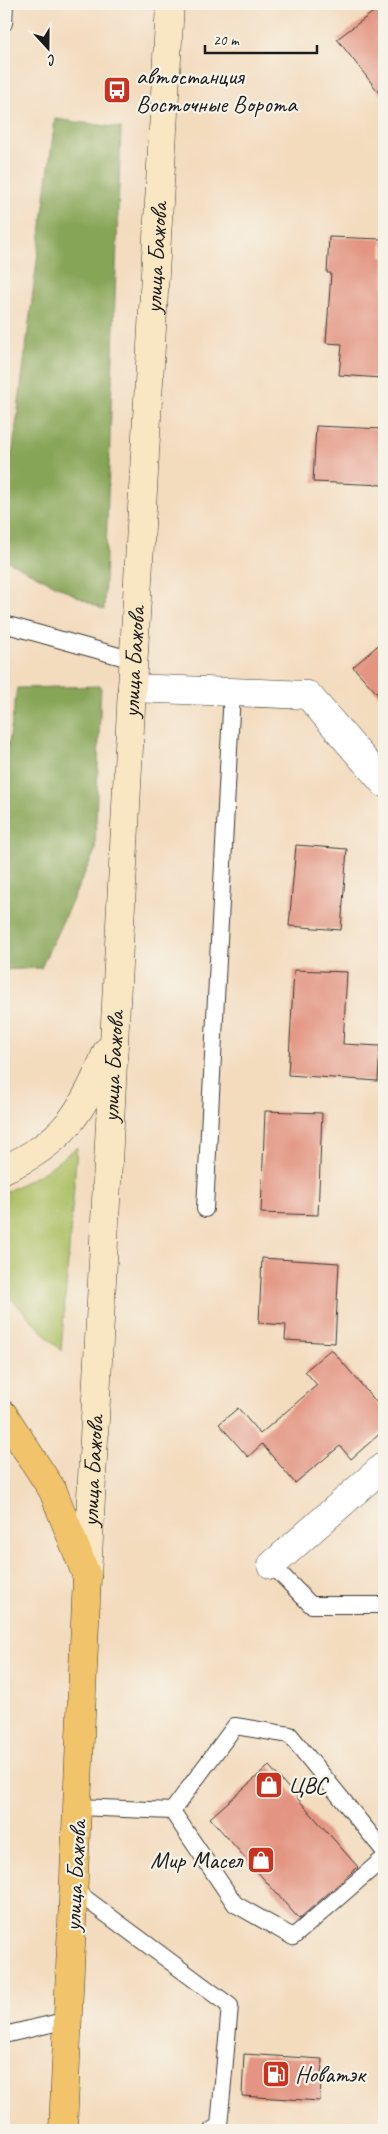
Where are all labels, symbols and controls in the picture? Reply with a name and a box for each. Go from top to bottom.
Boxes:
north arrow [22,22,72,72]
scale bar [205,22,318,54]
text: 20 m [213,31,240,50]
text: С [44,51,59,70]
place label: автостанция Восточные Ворота [136,61,298,119]
bus stop icon: автостанция Восточные Ворота [102,75,132,105]
street label: улица Бажова [138,199,174,316]
street label: улица Бажова [115,604,152,720]
street label: улица Бажова [95,1008,131,1125]
street label: улица Бажова [74,1413,110,1529]
shop icon: ЦВС [254,1770,284,1800]
place label: ЦВС [288,1770,329,1800]
street label: улица Бажова [57,1818,93,1934]
place label: Мир Масел [150,1845,244,1875]
shop icon: Мир Масел [246,1845,276,1875]
fuel station icon: Новатэк [261,2059,291,2089]
place label: Новатэк [295,2059,367,2089]

